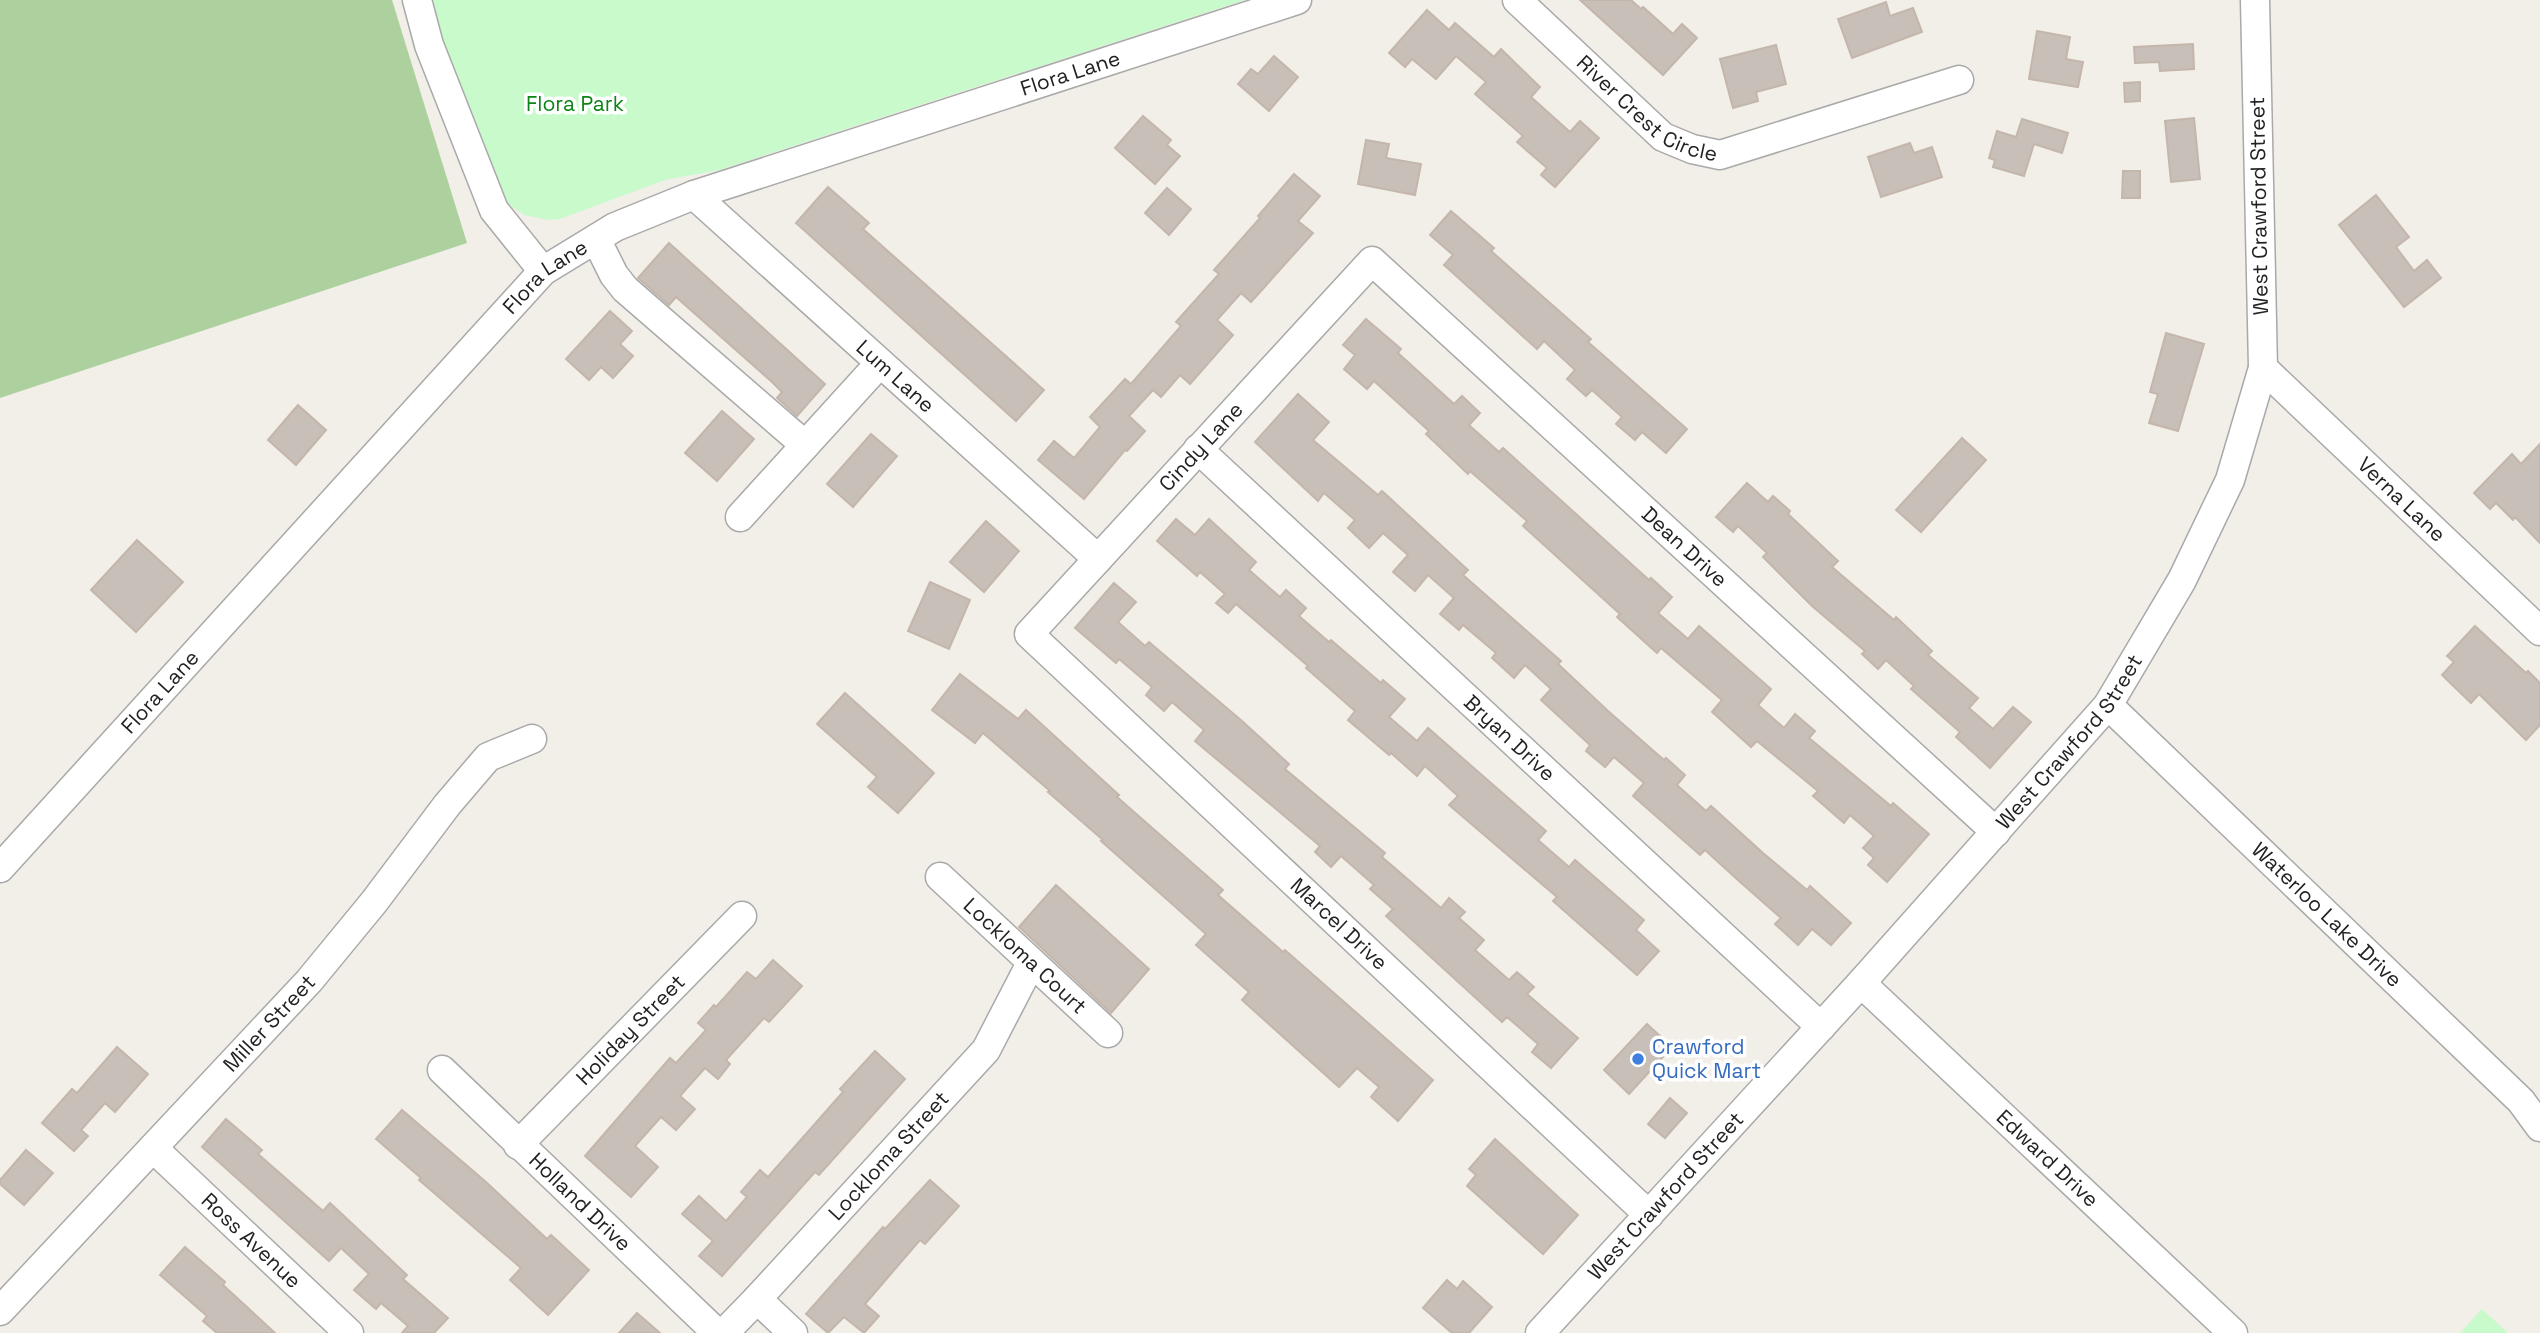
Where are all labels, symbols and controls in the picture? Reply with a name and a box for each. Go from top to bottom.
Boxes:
street label: Flora Lane [1017,44,1123,102]
street label: River Crest Circle [1571,49,1720,167]
park label: Flora Park [526,90,624,117]
street label: West Crawford Street [2243,97,2274,315]
street label: Flora Lane [497,233,592,319]
street label: Lum Lane [851,334,941,418]
street label: Cindy Lane [1153,396,1249,497]
street label: Verna Lane [2352,451,2452,547]
street label: Dean Drive [1636,500,1733,593]
street label: Flora Lane [115,644,205,739]
street label: West Crawford Street [1990,649,2148,835]
street label: Bryan Drive [1458,689,1561,787]
street label: Waterloo Lake Drive [2246,836,2408,993]
street label: Marcel Drive [1285,872,1394,976]
street label: Lockloma Court [958,892,1093,1020]
street label: Holiday Street [570,968,691,1091]
street label: Miller Street [217,969,321,1077]
place label: Crawford Quick Mart [1652,1033,1761,1084]
marker: Crawford Quick Mart [1630,1051,1646,1067]
street label: Lockloma Street [822,1085,955,1226]
street label: Edward Drive [1991,1103,2105,1213]
street label: West Crawford Street [1582,1106,1749,1285]
street label: Holland Drive [524,1147,637,1257]
street label: Ross Avenue [196,1187,307,1294]

